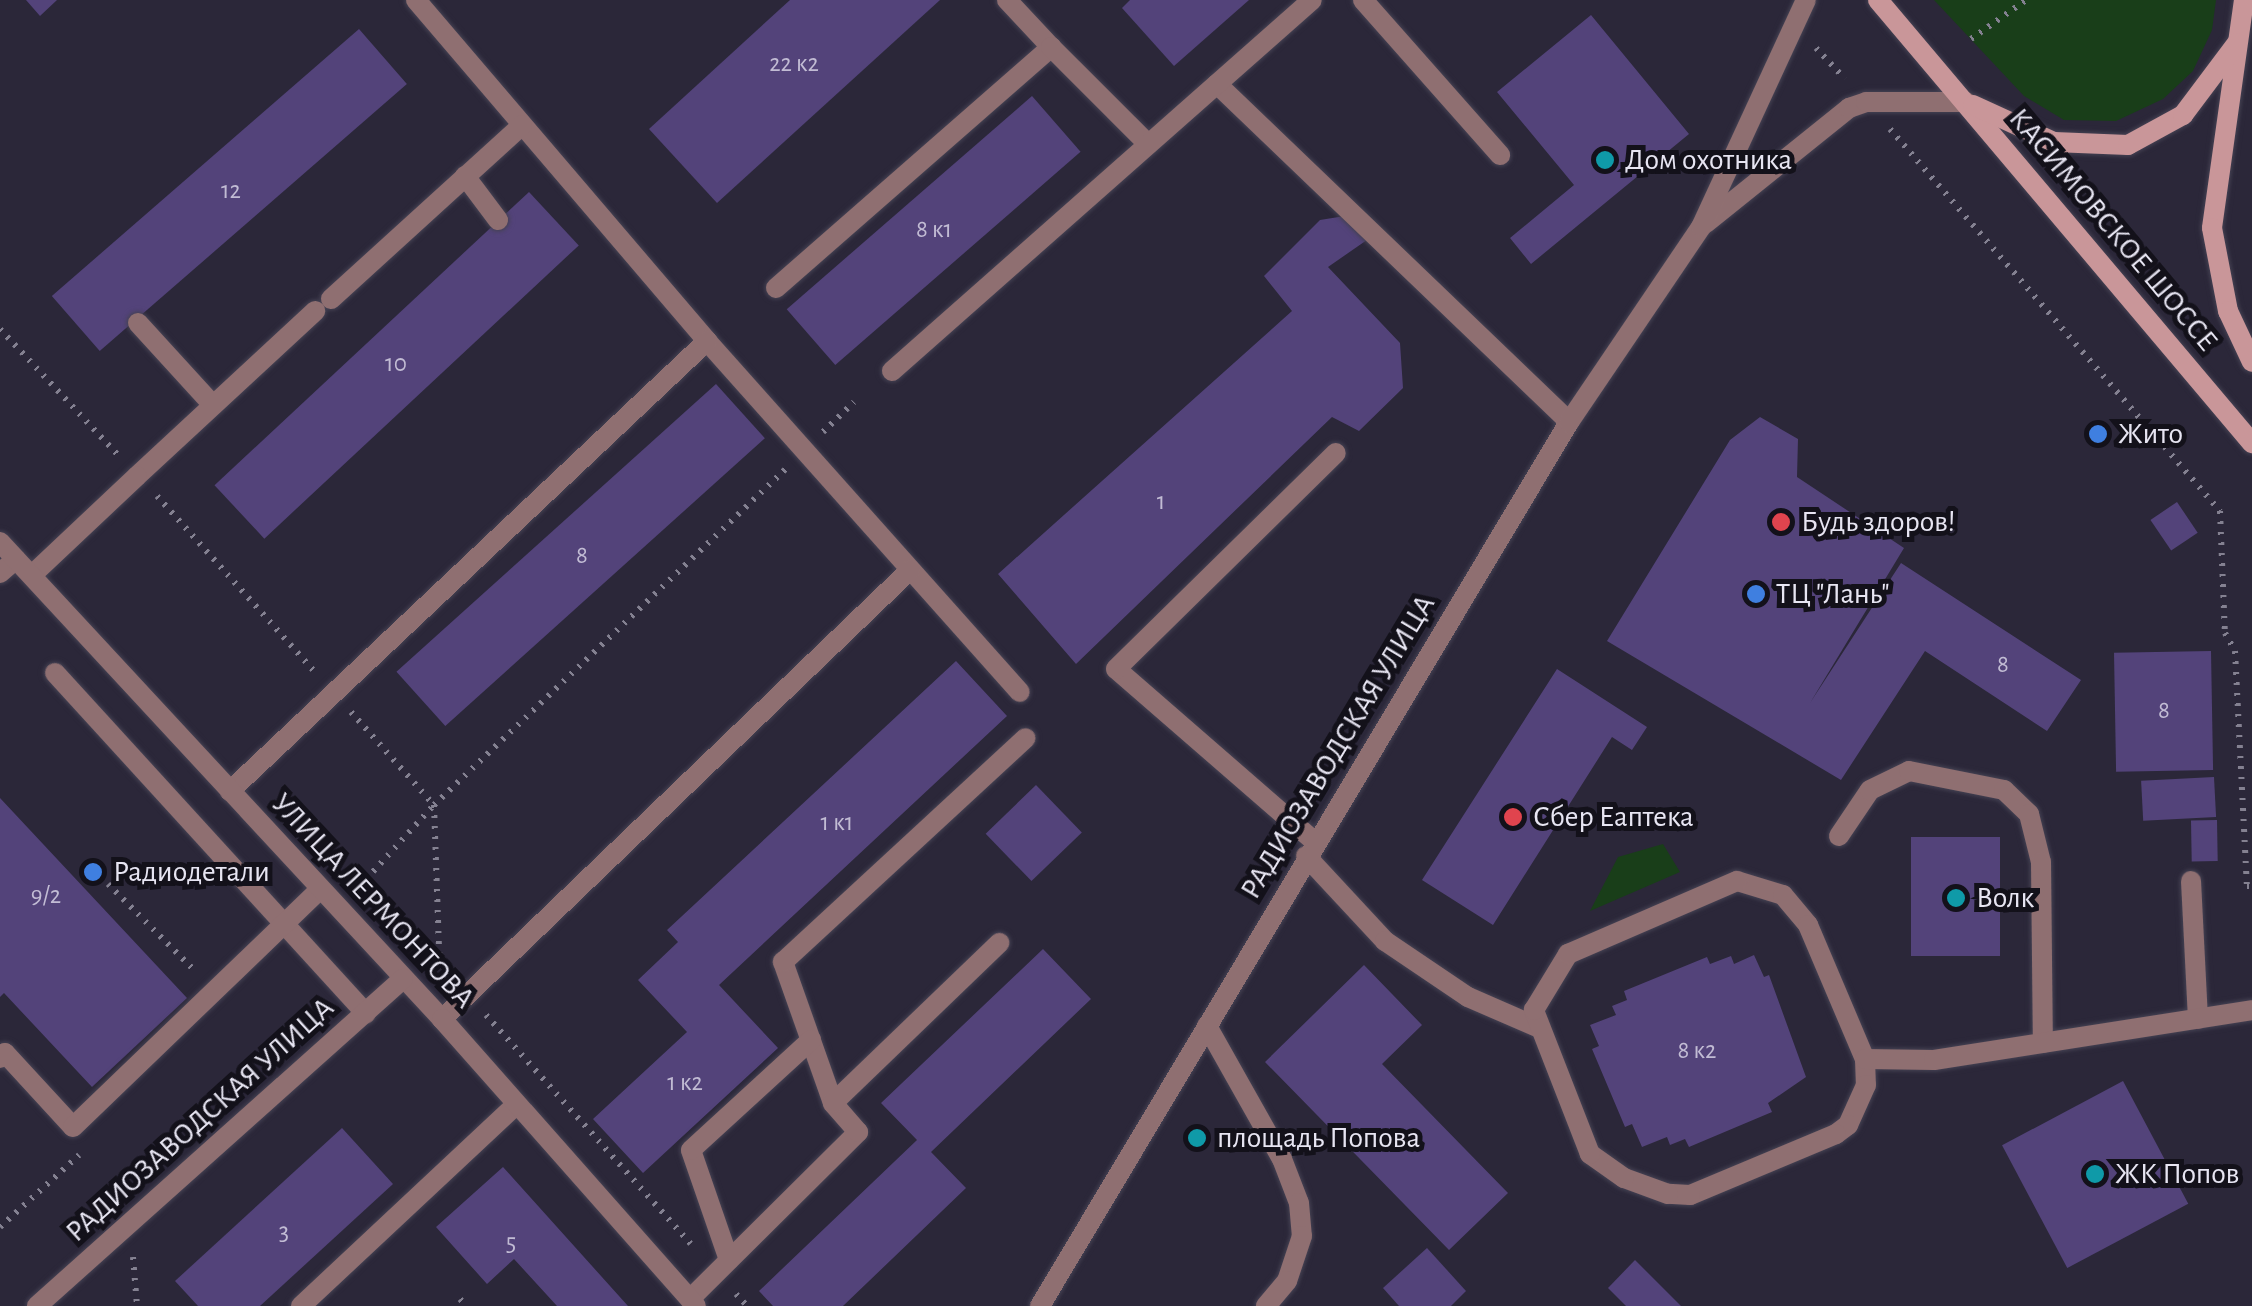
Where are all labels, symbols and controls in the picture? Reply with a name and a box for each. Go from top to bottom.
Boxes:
house number: 22 к2 [769,49,819,79]
street label: КАСИМОВСКОЕ ШОССЕ [2001,101,2225,359]
place label: Дом охотника [1625,142,1792,178]
marker: Дом охотника [1594,149,1616,171]
house number: 12 [221,176,241,206]
house number: 8 к1 [916,215,952,245]
house number: 10 [385,349,407,379]
place label: Жито [2118,416,2183,452]
marker: Жито [2087,423,2109,445]
house number: 1 [1157,487,1165,517]
place label: Будь здоров! [1801,504,1955,540]
marker: Будь здоров! [1770,511,1792,533]
house number: 8 [576,541,588,571]
place label: ТЦ "Лань" [1776,576,1890,612]
marker: ТЦ "Лань" [1745,583,1767,605]
street label: РАДИОЗАВОДСКАЯ УЛИЦА [1233,588,1443,906]
house number: 8 [1997,650,2009,680]
house number: 8 [2158,696,2170,726]
street label: УЛИЦА ЛЕРМОНТОВА [264,786,482,1016]
place label: Сбер Еаптека [1533,799,1694,835]
marker: Сбер Еаптека [1502,806,1524,828]
house number: 1 к1 [821,808,853,838]
place label: Радиодетали [113,854,270,890]
marker: Радиодетали [82,861,104,883]
place label: Волк [1976,880,2034,916]
house number: 9/2 [31,881,61,911]
marker: Волк [1945,887,1967,909]
street label: РАДИОЗАВОДСКАЯ УЛИЦА [59,990,341,1250]
house number: 8 к2 [1678,1036,1716,1066]
house number: 1 к2 [667,1068,703,1098]
place label: площадь Попова [1217,1120,1420,1156]
marker: площадь Попова [1186,1127,1208,1149]
place label: ЖК Попов [2115,1156,2239,1192]
marker: ЖК Попов [2084,1163,2106,1185]
house number: 3 [279,1218,289,1248]
house number: 5 [506,1228,516,1258]

